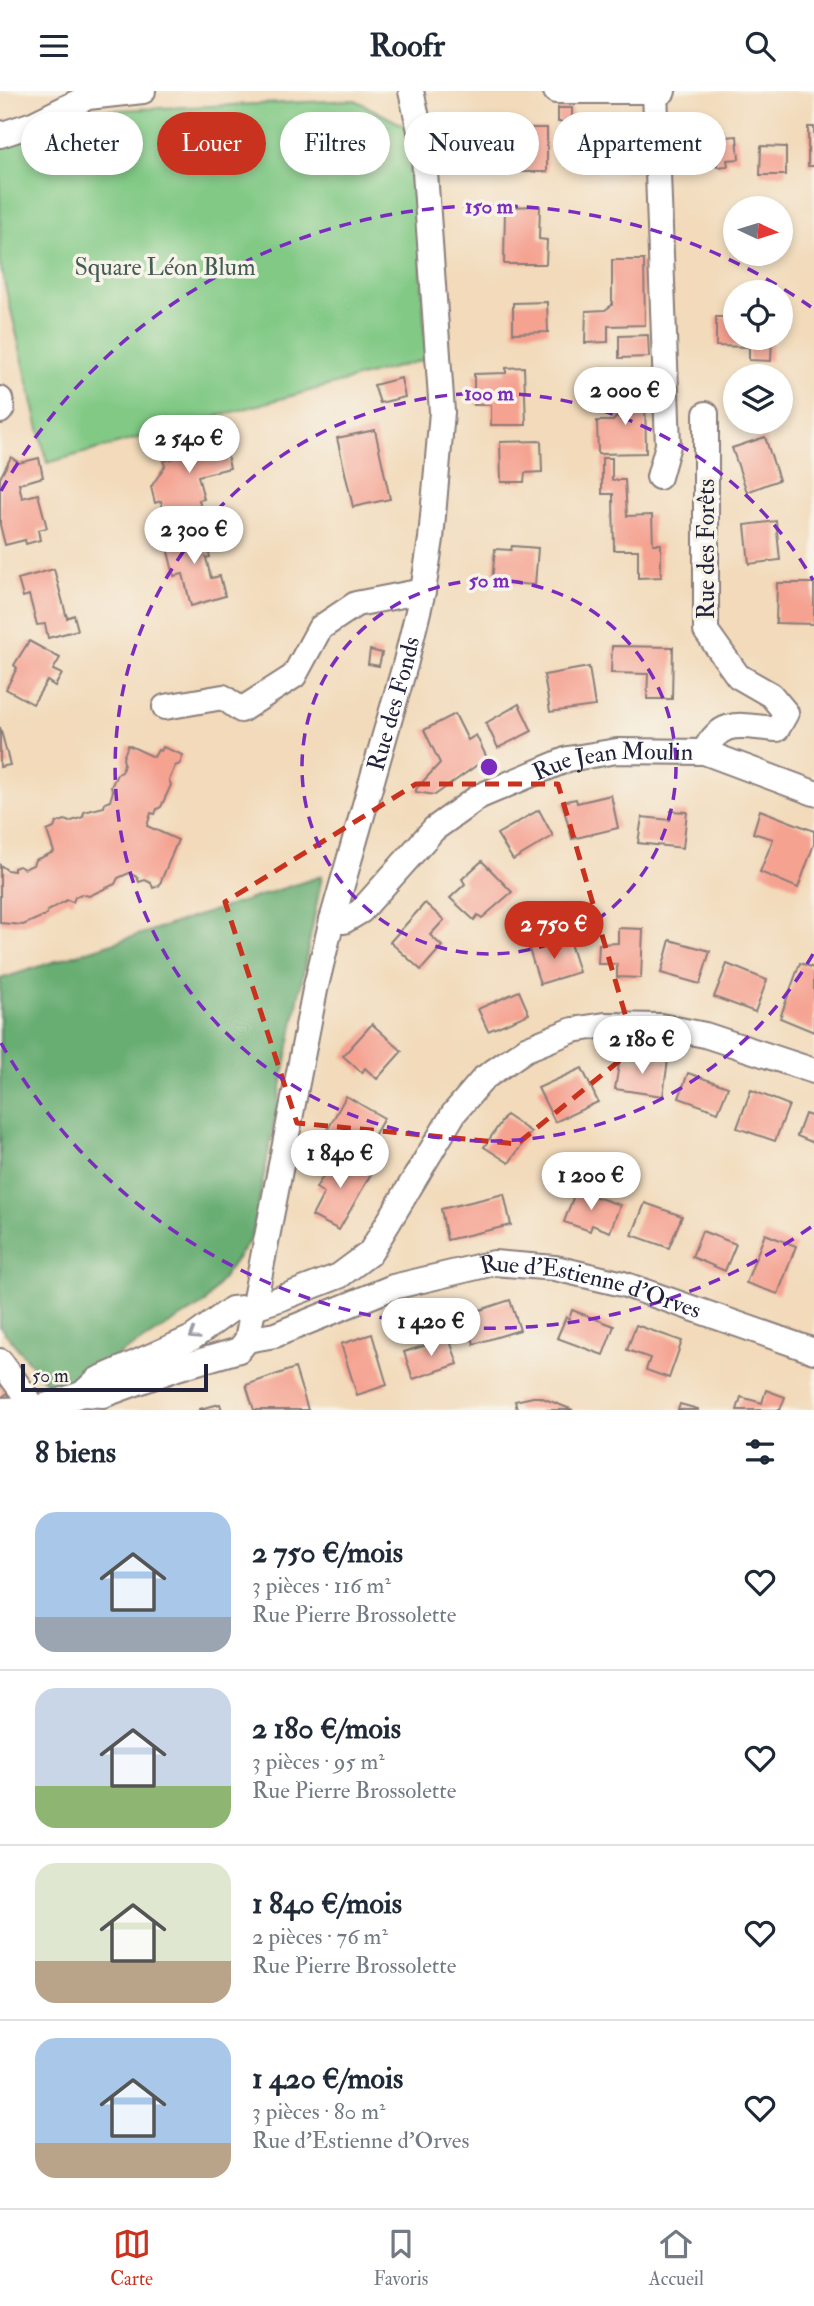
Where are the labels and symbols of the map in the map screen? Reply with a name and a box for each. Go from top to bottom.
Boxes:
text: 150 m [465,193,514,220]
north arrow [723,196,793,266]
park label: Square Léon Blum [74,252,256,283]
pin: 2 000 € [560,367,690,427]
text: 100 m [464,380,515,407]
pin: 2 540 € [124,415,254,475]
street label: Rue des Forêts [691,479,722,619]
pin: 2 300 € [129,507,259,566]
text: 50 m [469,567,510,594]
street label: Rue des Fonds [360,634,427,775]
street label: Rue Jean Moulin [528,736,693,788]
centre of rings [477,755,501,779]
pin: 2 750 € [489,901,619,961]
pin: 2 180 € [577,1017,707,1076]
pin: 1 840 € [275,1131,405,1190]
pin: 1 200 € [526,1153,656,1212]
street label: Rue d'Estienne d'Orves [477,1248,705,1326]
pin: 1 420 € [366,1299,496,1358]
one-way arrow [189,1327,202,1340]
scale bar [21,1361,208,1393]

